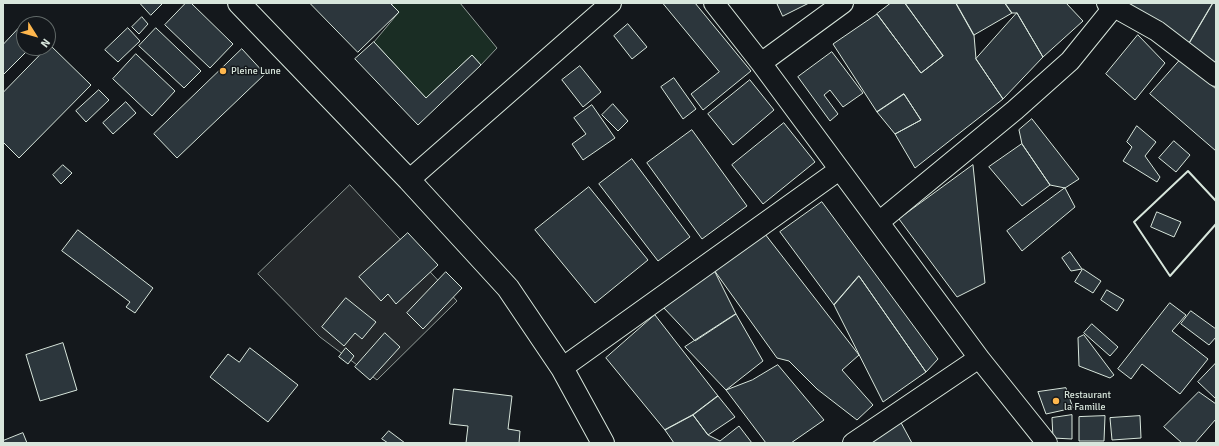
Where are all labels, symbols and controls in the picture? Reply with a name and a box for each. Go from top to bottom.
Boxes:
north arrow [16,16,56,56]
text: N [38,36,53,50]
place label: Pleine Lune [231,65,281,77]
marker: Pleine Lune [218,66,228,76]
place label: Restaurant la Famille [1064,389,1111,412]
marker: Restaurant la Famille [1051,396,1061,406]

